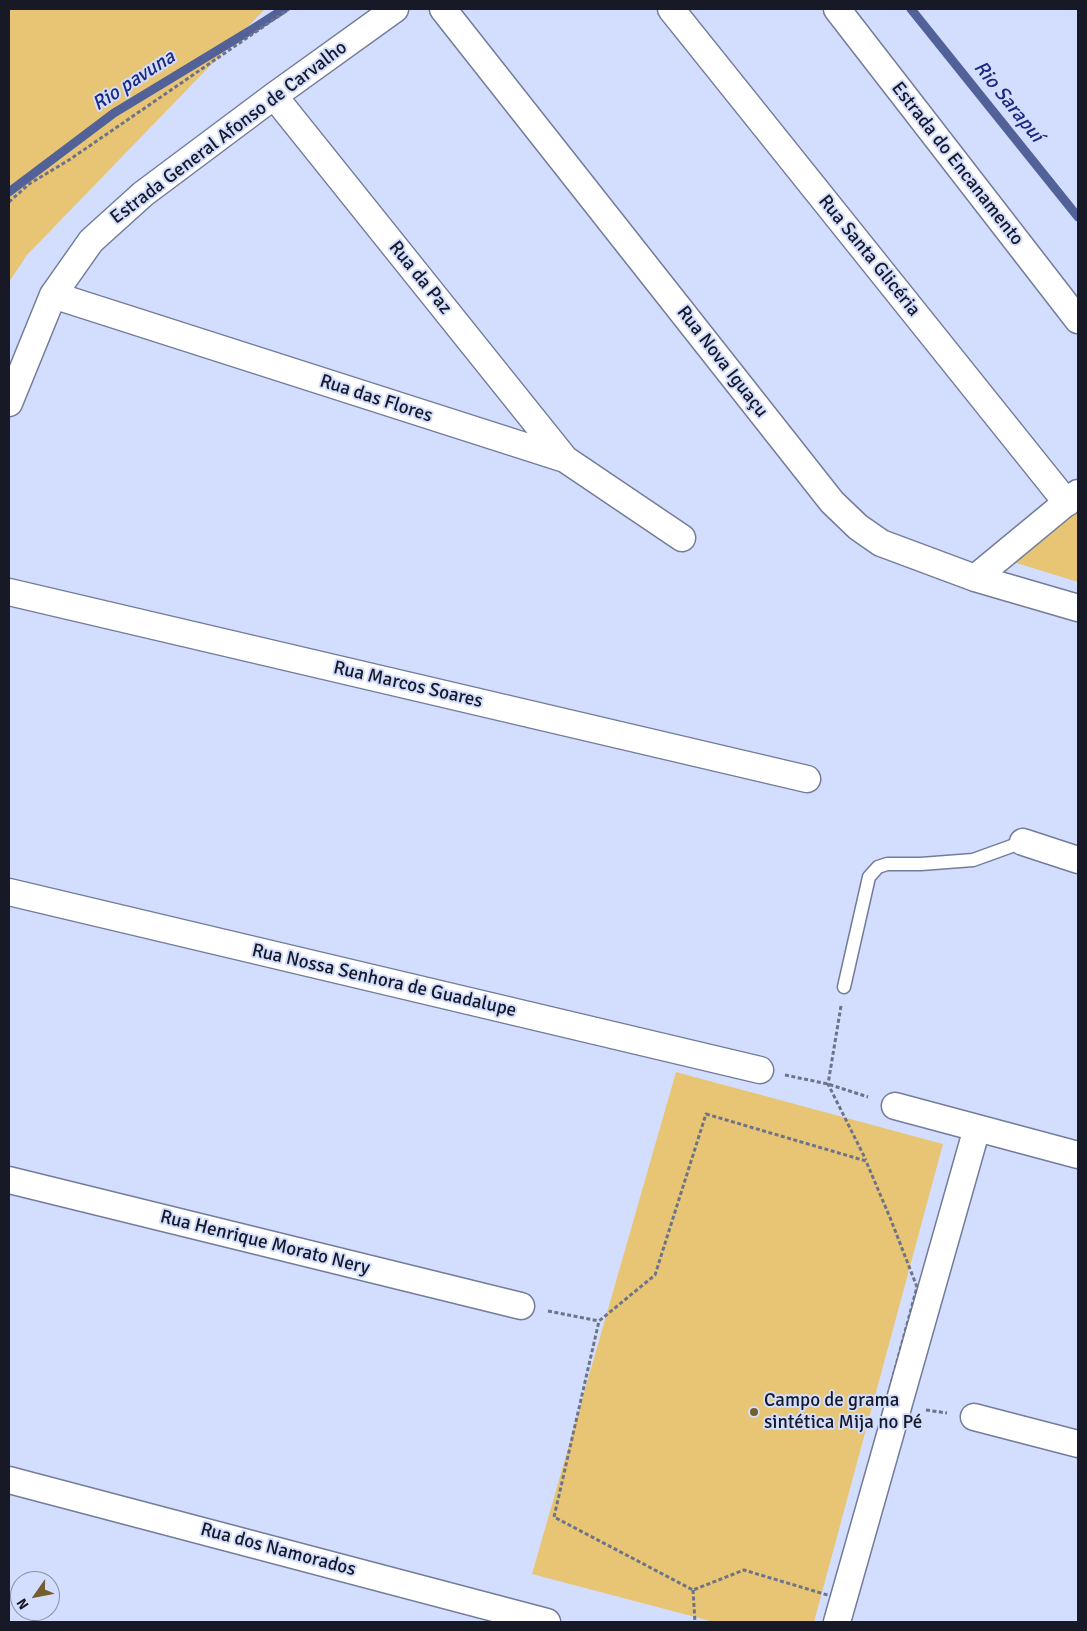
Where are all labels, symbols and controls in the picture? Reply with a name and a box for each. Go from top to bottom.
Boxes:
street label: Estrada General Afonso de Carvalho [106,37,352,229]
water label: Rio pavuna [88,45,180,117]
water label: Rio Sarapuí [968,56,1048,148]
street label: Estrada do Encanamento [886,78,1028,250]
street label: Rua Santa Glicéria [813,191,925,321]
street label: Rua da Paz [384,237,456,319]
street label: Rua Nova Iguaçu [671,302,773,422]
street label: Rua das Flores [317,370,435,428]
street label: Rua Marcos Soares [331,657,485,713]
street label: Rua Nossa Senhora de Guadalupe [250,939,518,1023]
street label: Rua Henrique Morato Nery [158,1206,372,1280]
place label: Campo de grama sintética Mija no Pé [764,1390,922,1434]
marker: Campo de grama sintética Mija no Pé [748,1406,760,1418]
street label: Rua dos Namorados [198,1518,358,1582]
north arrow [10,1571,60,1621]
text: N [13,1595,33,1613]

